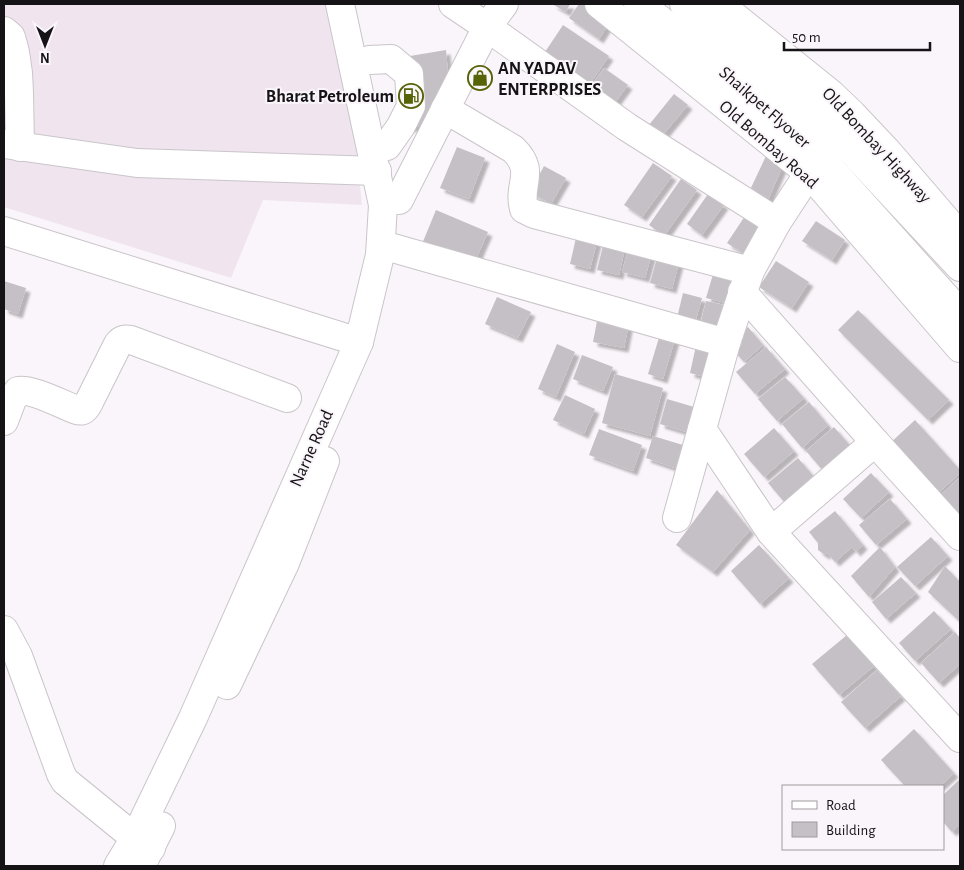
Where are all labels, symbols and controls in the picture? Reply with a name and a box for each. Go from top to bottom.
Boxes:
north arrow [20,20,70,70]
scale bar [784,20,930,52]
text: 50 m [792,30,821,45]
text: N [40,50,50,64]
place label: AN YADAV ENTERPRISES [498,60,601,99]
street label: Shaikpet Flyover [715,63,814,152]
shop icon: AN YADAV ENTERPRISES [467,65,493,91]
fuel station icon: Bharat Petroleum [398,83,424,109]
street label: Old Bombay Highway [818,84,934,207]
place label: Bharat Petroleum [266,88,394,106]
street label: Old Bombay Road [715,97,821,192]
street label: Narne Road [287,407,337,490]
legend [782,785,944,850]
text: Road [826,798,856,813]
text: Building [826,823,876,838]

